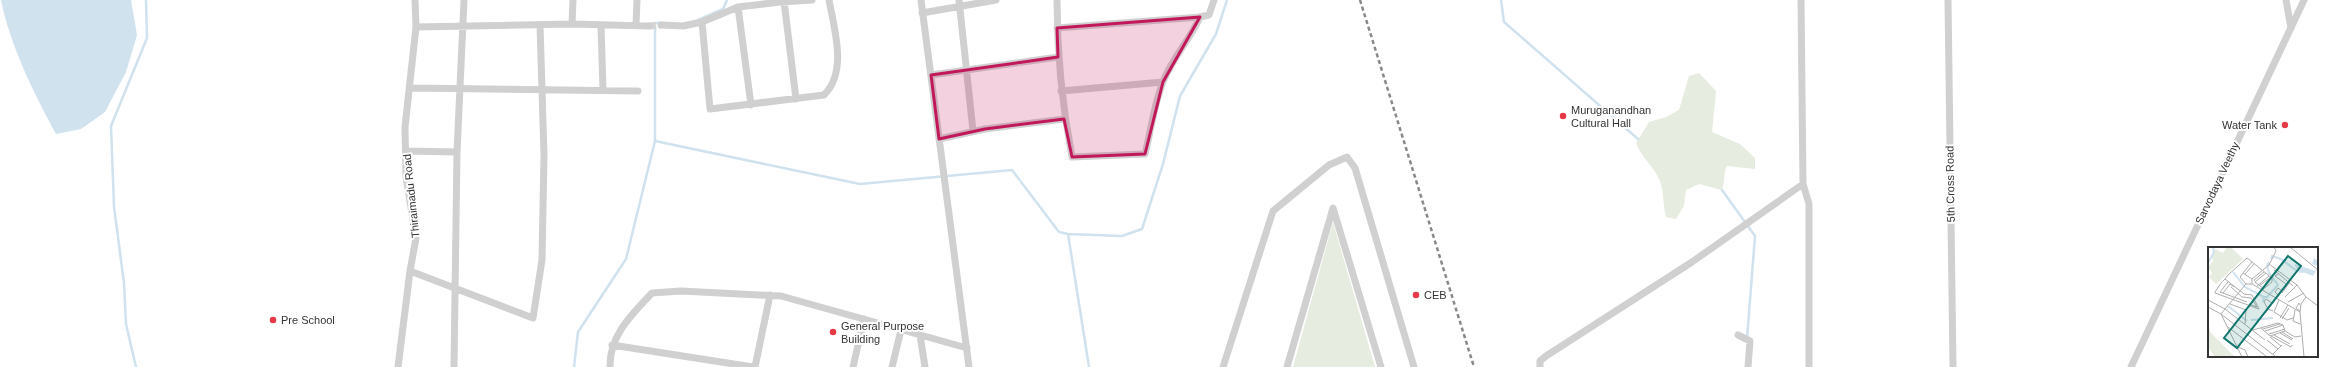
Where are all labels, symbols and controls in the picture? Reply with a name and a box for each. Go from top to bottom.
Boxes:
place label: Muruganandhan Cultural Hall [1571,104,1651,129]
marker: Muruganandhan Cultural Hall [1558,111,1568,121]
place label: Water Tank [2222,119,2277,131]
marker: Water Tank [2280,120,2290,130]
street label: Sarvodaya Veethy [2193,140,2242,226]
street label: 5th Cross Road [1943,146,1957,222]
street label: Thiraimadu Road [401,153,421,239]
inset map [2208,247,2318,357]
place label: CEB [1424,289,1447,301]
marker: CEB [1411,290,1421,300]
place label: Pre School [281,314,335,326]
marker: Pre School [268,315,278,325]
place label: General Purpose Building [841,320,924,345]
marker: General Purpose Building [828,327,838,337]

